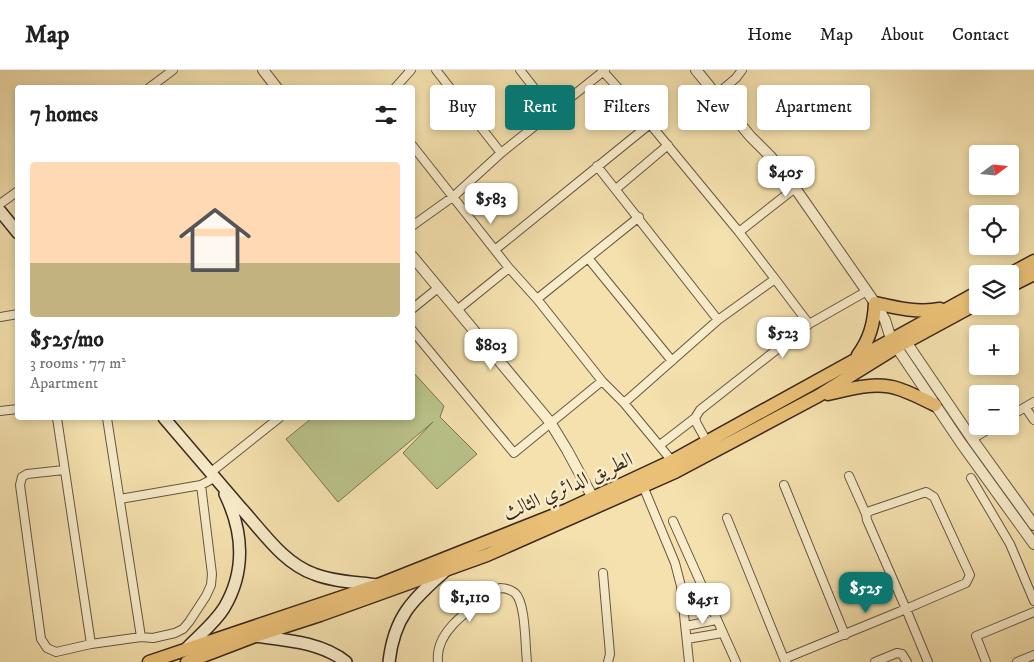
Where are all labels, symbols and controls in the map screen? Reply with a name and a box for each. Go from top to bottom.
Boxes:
text: Map [25,20,69,50]
text: Home [747,24,792,46]
text: Map [820,24,853,46]
text: About [881,24,924,46]
text: Contact [952,24,1009,46]
chip: Buy [430,85,495,130]
chip: Rent [505,85,575,130]
chip: Filters [585,85,668,130]
chip: New [678,85,747,130]
chip: Apartment [757,85,870,130]
icon: filters [372,101,400,129]
text: 7 homes [30,102,98,128]
north arrow [969,145,1019,195]
map controls [969,145,1019,435]
pin: $405 [756,156,816,198]
text: $405 [769,162,803,182]
pin: $583 [461,182,521,225]
text: $583 [476,189,506,209]
icon: home [170,195,260,285]
button: locate [969,205,1019,255]
button: layers [969,265,1019,315]
pin: $523 [753,316,813,359]
text: $523 [768,323,798,343]
button: + [969,325,1019,375]
text: $525/mo [30,327,104,353]
pin: $803 [461,328,521,371]
text: $803 [475,335,507,355]
text: 3 rooms · 77 m² [30,353,126,373]
text: Apartment [30,373,98,393]
button: − [969,385,1019,435]
street label: الطريق الدائري الثالث [499,447,638,529]
pin: $525 [836,572,896,614]
text: $525 [850,578,882,598]
pin: $1,110 [429,580,511,623]
pin: $451 [673,582,733,625]
text: $1,110 [450,587,490,607]
text: $451 [687,589,719,609]

